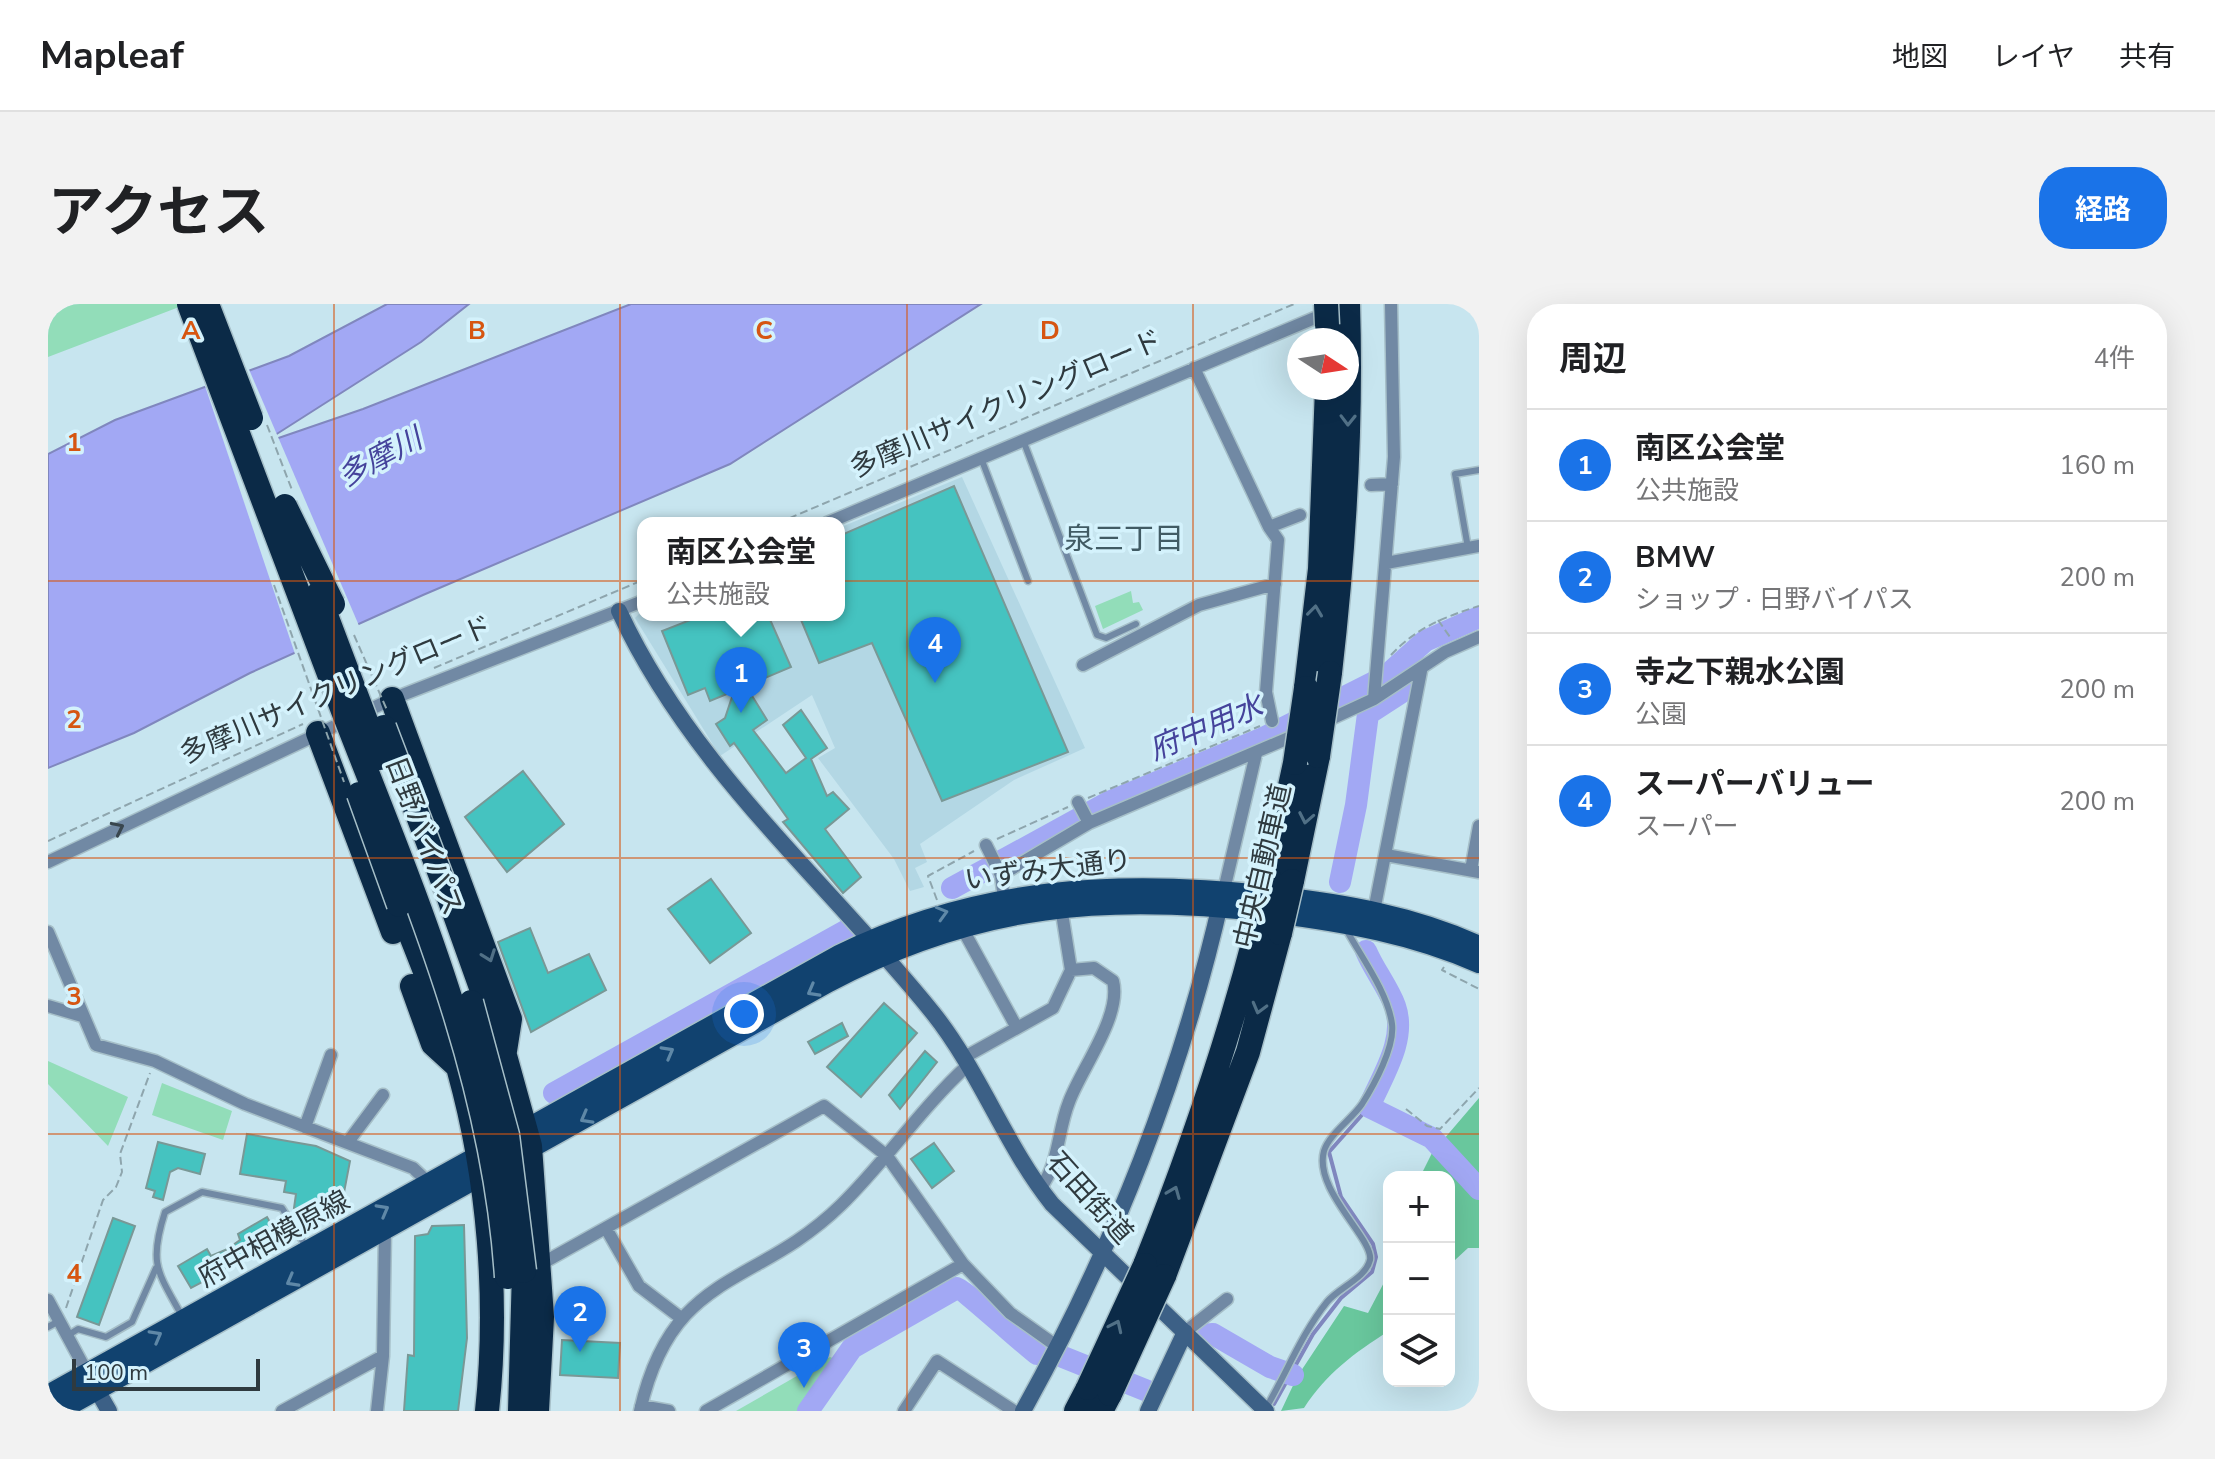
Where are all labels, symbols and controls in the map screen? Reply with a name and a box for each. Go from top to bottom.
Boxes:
text: Mapleaf [40,30,184,81]
text: 地図 [1892,38,1948,76]
text: レイヤ [1992,38,2075,76]
text: 共有 [2119,38,2175,76]
button: 経路 [2039,167,2167,249]
text: アクセス [48,174,269,251]
text: A [181,313,201,348]
text: B [468,313,486,348]
text: C [755,313,773,348]
text: D [1040,313,1060,348]
street label: 多摩川サイクリングロード [844,321,1168,487]
north arrow [1287,328,1359,400]
text: 周辺 [1559,336,1627,382]
text: 4件 [2093,341,2135,376]
one-way arrow [1340,414,1357,427]
water label: 多摩川 [331,417,432,497]
text: 1 [66,425,82,460]
text: 南区公会堂 [1635,428,1785,469]
text: 1 [1577,448,1593,483]
text: 160 m [2059,448,2135,483]
text: 公共施設 [1635,473,1739,508]
popup [637,517,845,621]
district label: 泉三丁目 [1064,519,1184,560]
text: 南区公会堂 [666,532,816,573]
text: BMW [1635,537,1715,578]
text: 2 [1577,560,1593,595]
text: 200 m [2059,560,2135,595]
text: 公共施設 [666,577,770,612]
text: ショップ · 日野バイパス [1635,582,1914,617]
one-way arrow [1307,604,1324,617]
street label: 多摩川サイクリングロード [174,607,498,773]
pin: 4 [909,617,961,683]
pin: 1 [715,647,767,713]
text: 寺之下親水公園 [1635,652,1845,693]
text: 3 [1577,672,1593,707]
text: 200 m [2059,672,2135,707]
water label: 府中用水 [1143,685,1272,770]
text: 公園 [1635,697,1687,732]
text: 2 [66,702,82,737]
street label: 日野バイパス [376,751,472,921]
text: スーパーバリュー [1635,764,1874,805]
street label: 中央自動車道 [1226,780,1300,952]
text: 4 [1577,784,1593,819]
text: 200 m [2059,784,2135,819]
text: スーパー [1635,809,1739,844]
one-way arrow [1298,812,1315,825]
one-way arrow [110,822,125,838]
street label: いずみ大通り [962,841,1134,899]
one-way arrow [935,905,949,922]
one-way arrow [479,948,496,962]
text: 3 [66,979,82,1014]
one-way arrow [807,981,822,997]
your location [724,994,764,1034]
one-way arrow [1252,1000,1269,1014]
one-way arrow [659,1046,674,1062]
one-way arrow [580,1109,595,1124]
street label: 石田街道 [1038,1144,1142,1252]
map controls [1383,1171,1455,1387]
button: + [1383,1171,1455,1243]
street label: 府中相模原線 [191,1182,357,1296]
one-way arrow [1164,1186,1181,1200]
one-way arrow [374,1204,389,1220]
button: − [1383,1243,1455,1315]
text: 4 [66,1256,82,1291]
one-way arrow [286,1271,301,1287]
pin: 2 [554,1286,606,1352]
button: layers [1383,1315,1455,1387]
one-way arrow [1107,1320,1123,1335]
pin: 3 [778,1322,830,1388]
one-way arrow [147,1330,161,1346]
scale bar [72,1355,260,1391]
text: 100 m [84,1358,148,1388]

